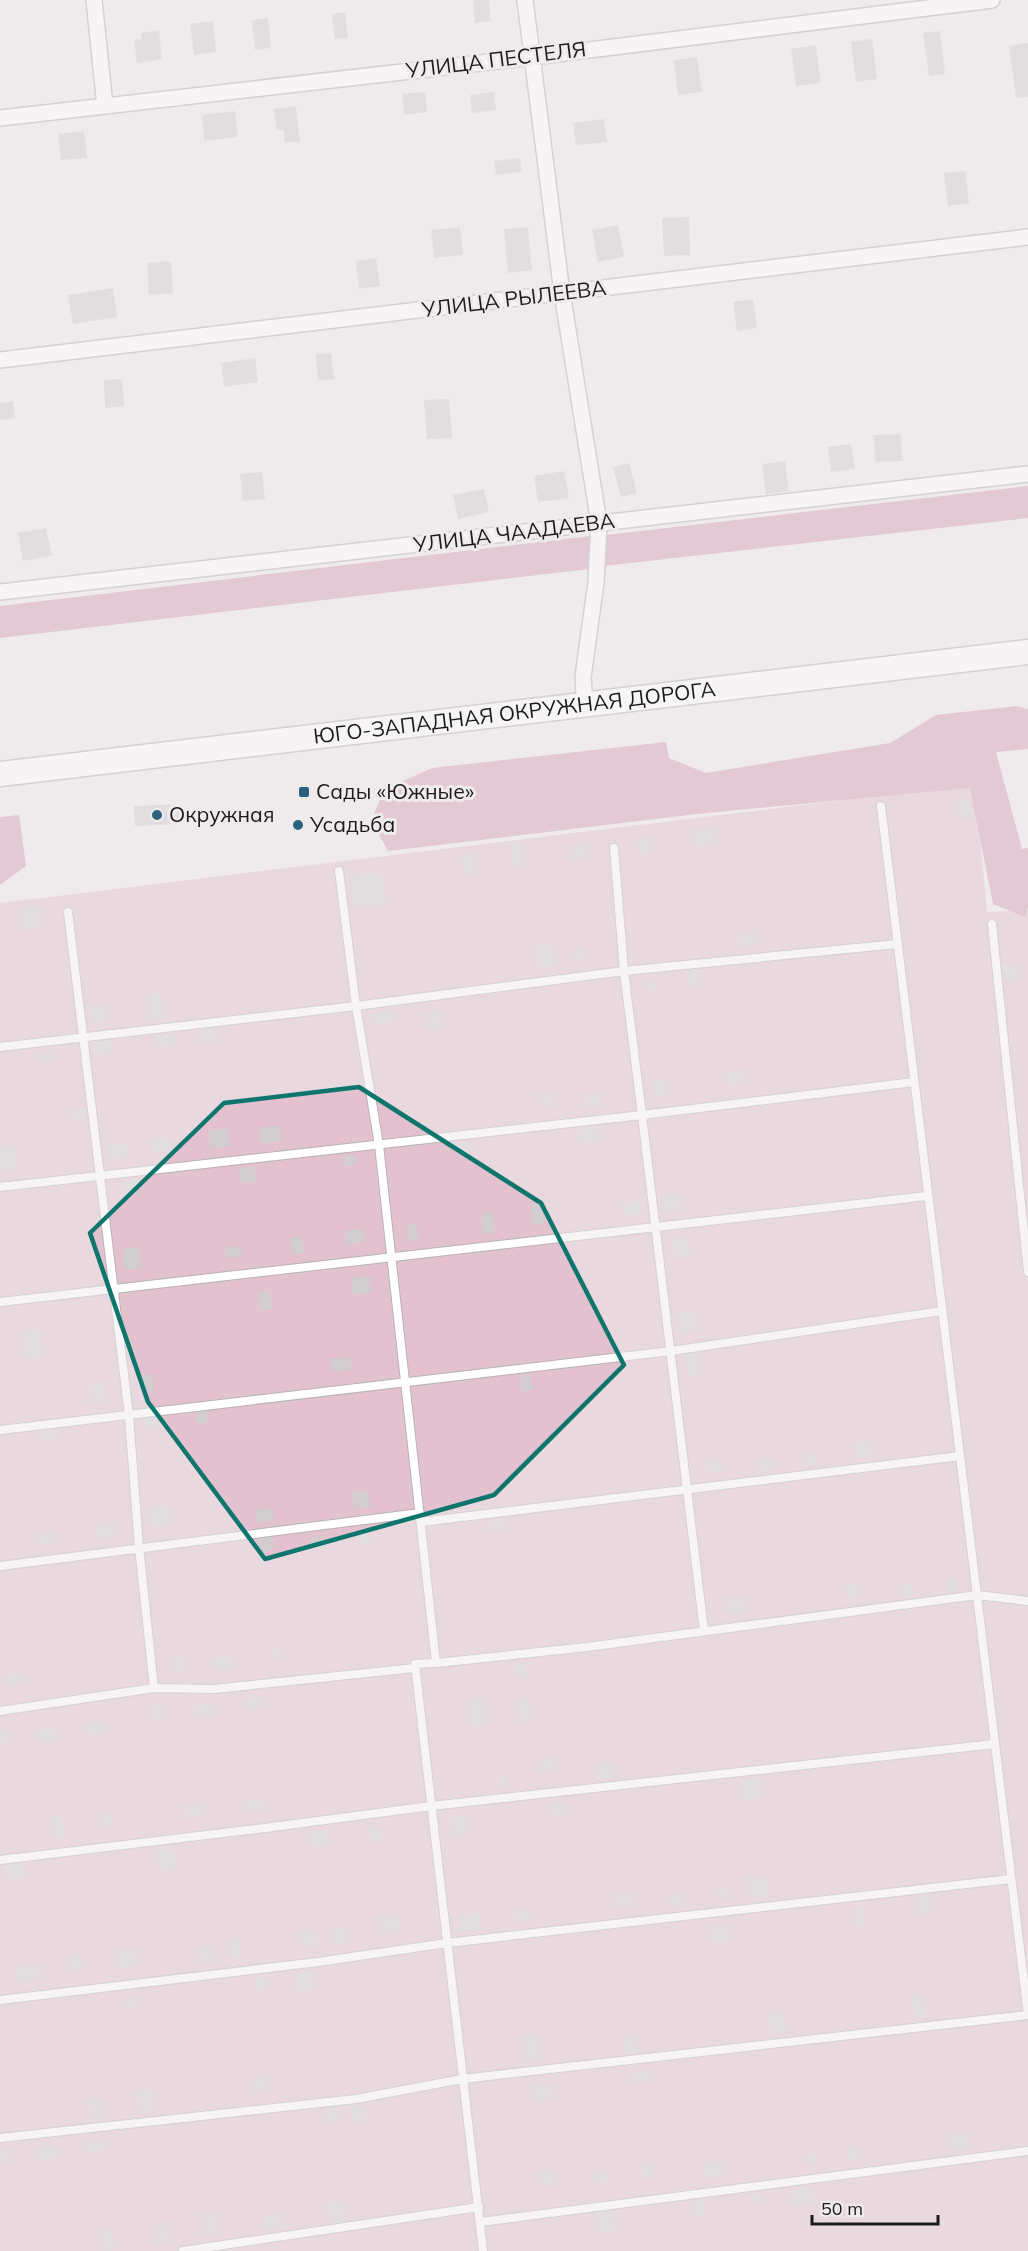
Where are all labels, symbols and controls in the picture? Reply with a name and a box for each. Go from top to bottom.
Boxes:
street label: УЛИЦА ПЕСТЕЛЯ [403,35,587,83]
street label: УЛИЦА РЫЛЕЕВА [419,274,608,322]
street label: УЛИЦА ЧААДАЕВА [411,507,617,557]
street label: ЮГО-ЗАПАДНАЯ ОКРУЖНАЯ ДОРОГА [312,675,717,749]
place label: Сады «Южные» [316,778,474,804]
marker: Сады «Южные» [297,785,311,799]
place label: Окружная [169,801,274,827]
marker: Окружная [150,808,164,822]
place label: Усадьба [309,811,395,837]
marker: Усадьба [291,818,305,832]
scale bar [812,2188,938,2226]
text: 50 m [821,2197,863,2220]

